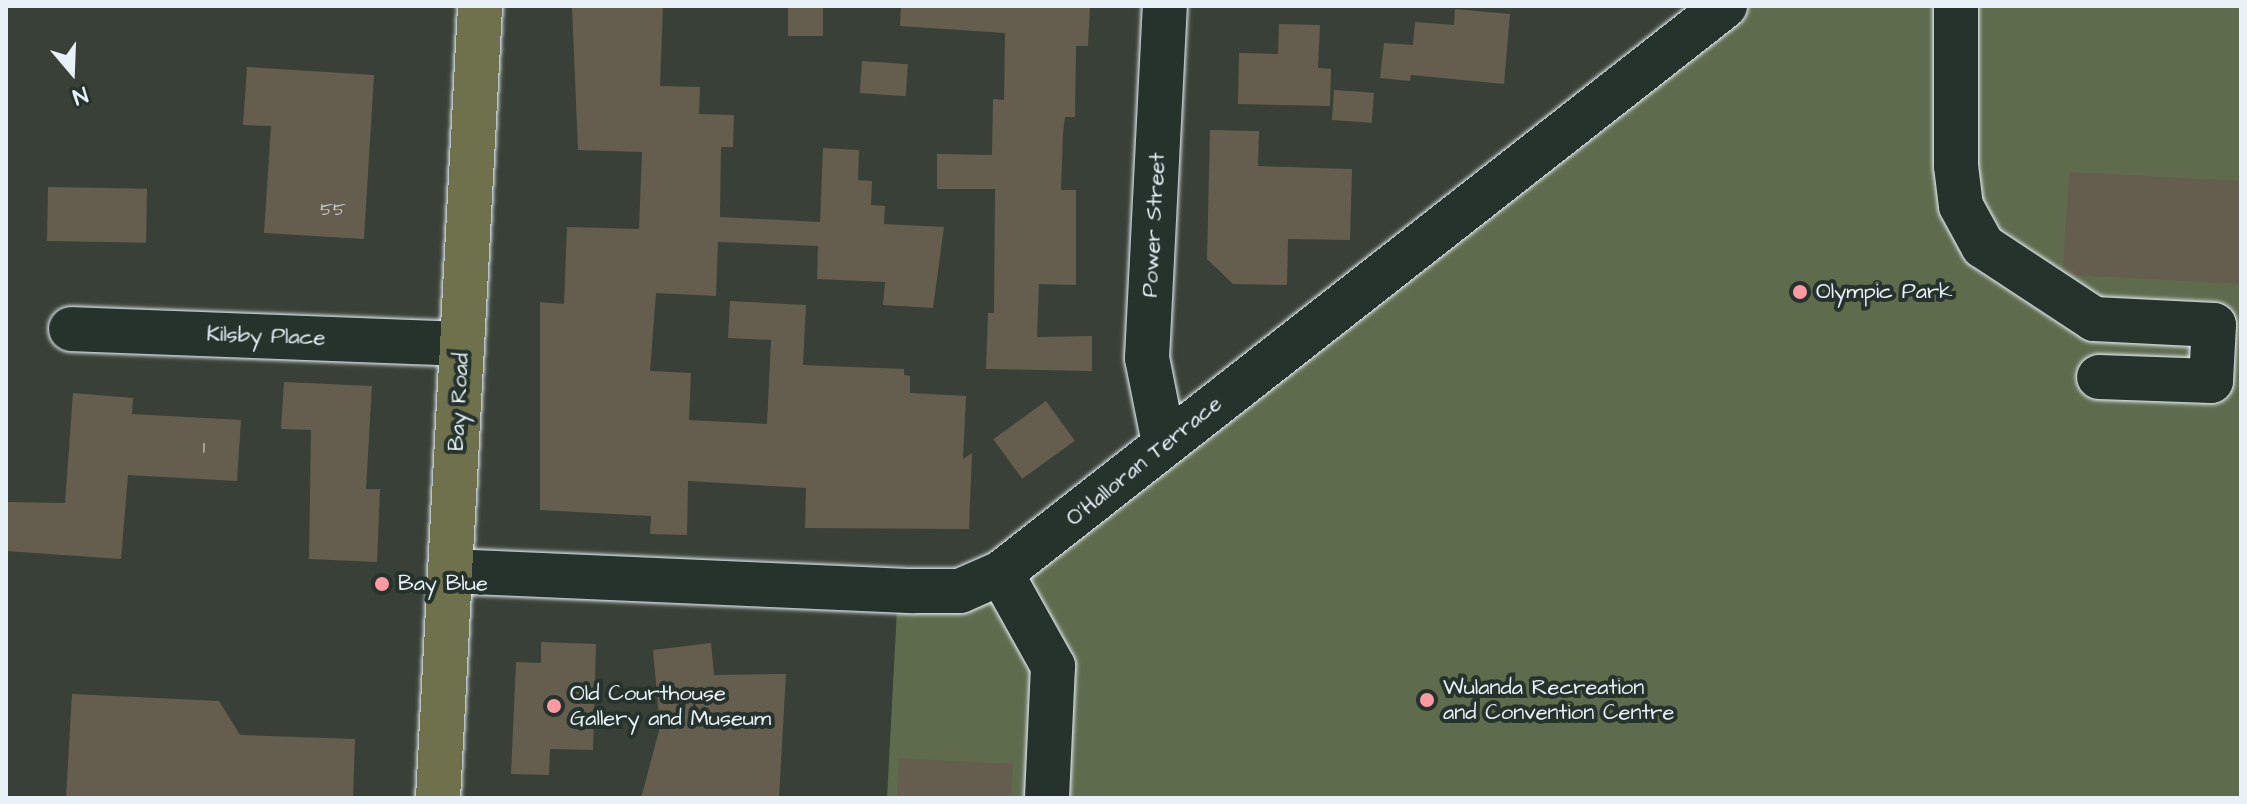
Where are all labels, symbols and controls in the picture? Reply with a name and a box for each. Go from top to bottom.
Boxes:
north arrow [32,32,112,112]
text: N [68,78,92,112]
street label: Power Street [1137,152,1171,298]
house number: 55 [320,199,346,221]
place label: Olympic Park [1816,279,1953,305]
marker: Olympic Park [1791,283,1809,301]
street label: Kilsby Place [206,321,326,351]
street label: Bay Road [443,352,475,452]
street label: O'Halloran Terrace [1061,390,1227,532]
house number: 1 [203,437,205,459]
place label: Bay Blue [398,571,488,597]
marker: Bay Blue [373,575,391,593]
place label: Wulanda Recreation and Convention Centre [1443,674,1674,726]
place label: Old Courthouse Gallery and Museum [570,680,771,732]
marker: Wulanda Recreation and Convention Centre [1418,691,1436,709]
marker: Old Courthouse Gallery and Museum [545,697,563,715]

